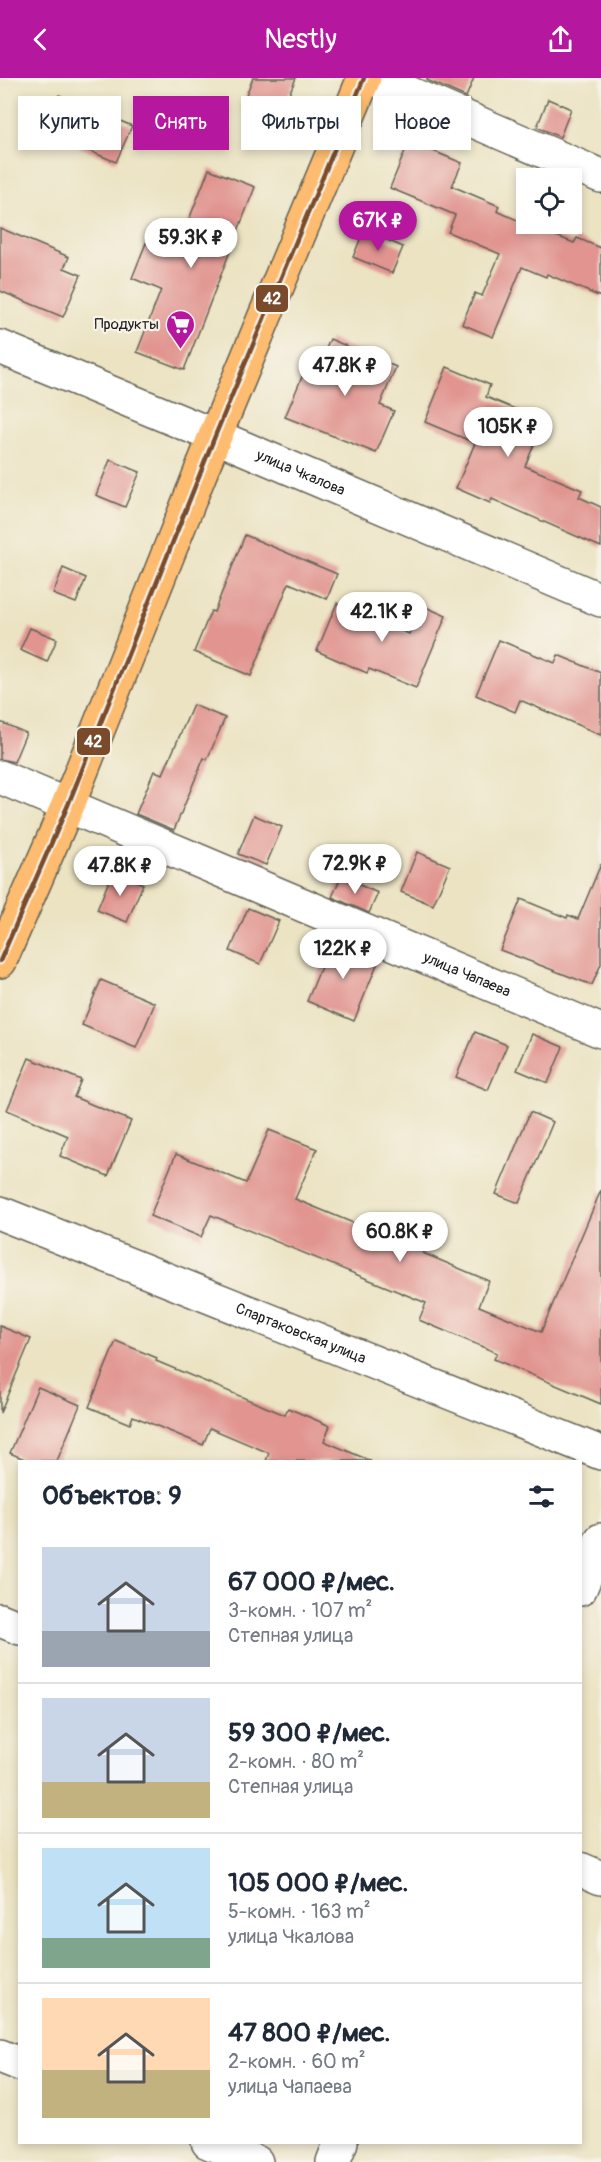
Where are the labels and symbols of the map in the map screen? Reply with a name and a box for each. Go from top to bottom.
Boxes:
pin: 67K ₽ [336,201,420,252]
pin: 59.3K ₽ [136,218,246,269]
line badge: 42 [255,284,289,313]
text: 42 [263,289,281,309]
supermarket icon: Продукты [164,308,196,350]
place label: Продукты [95,315,159,334]
pin: 47.8K ₽ [290,346,400,397]
pin: 105K ₽ [459,407,557,458]
street label: улица Чкалова [253,445,348,500]
pin: 42.1K ₽ [327,592,437,643]
line badge: 42 [76,727,111,756]
text: 42 [84,732,102,752]
pin: 72.9K ₽ [300,844,410,895]
pin: 47.8K ₽ [65,846,175,897]
pin: 122K ₽ [294,929,392,980]
street label: улица Чапаева [420,947,514,1001]
pin: 60.8K ₽ [345,1212,455,1263]
street label: Спартаковская улица [233,1299,369,1368]

